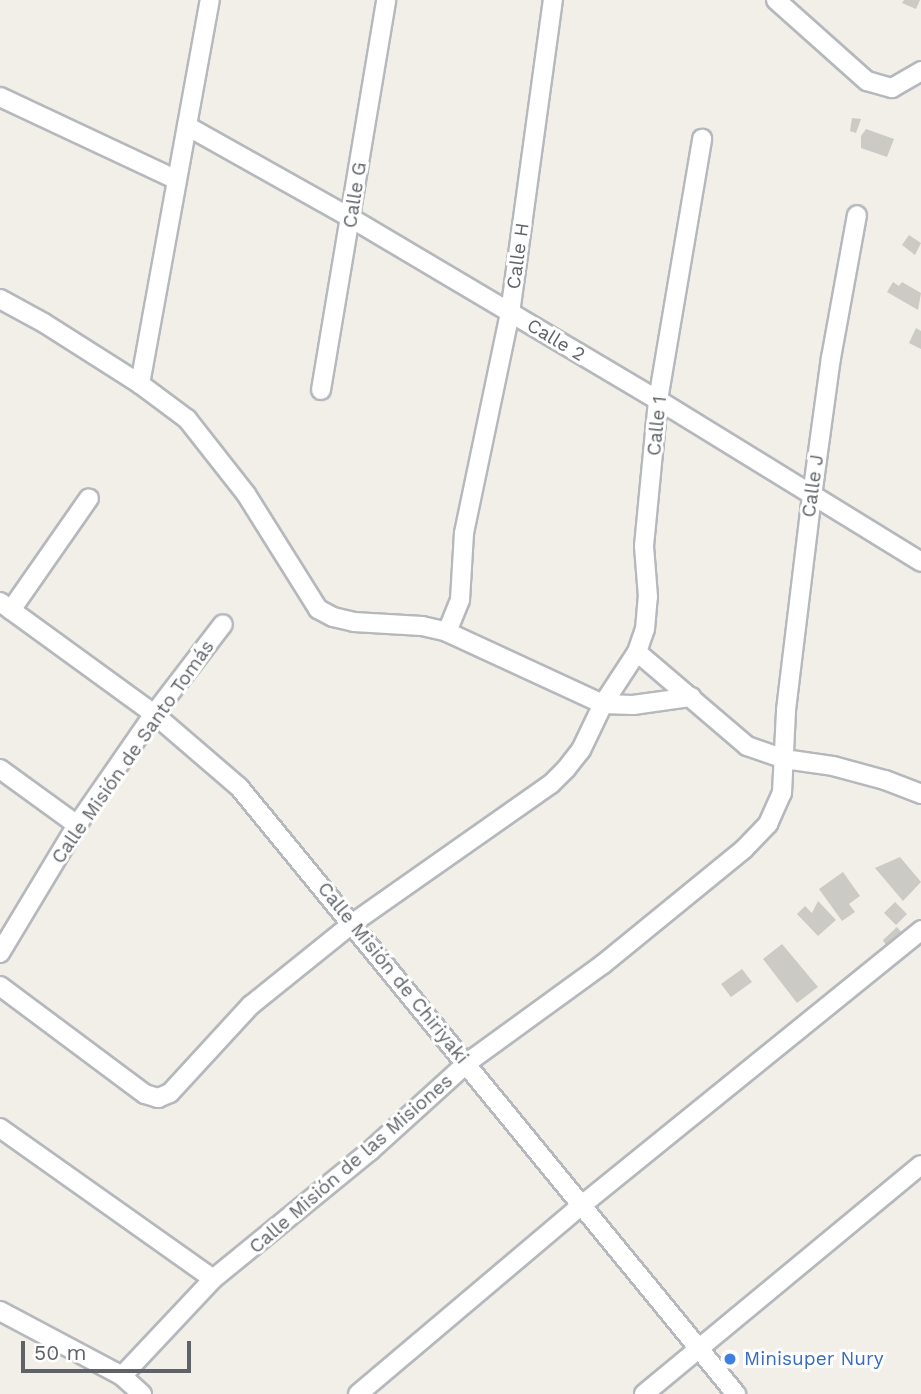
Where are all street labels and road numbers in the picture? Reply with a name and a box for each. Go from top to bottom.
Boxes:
street label: Calle G [339,160,371,230]
street label: Calle H [502,221,534,291]
street label: Calle 2 [523,314,589,366]
street label: Calle 1 [643,395,671,457]
street label: Calle J [797,453,829,519]
street label: Calle Misión de Santo Tomás [47,636,219,868]
street label: Calle Misión de Chiriyaki [313,878,473,1068]
street label: Calle Misión de las Misiones [245,1070,457,1258]

